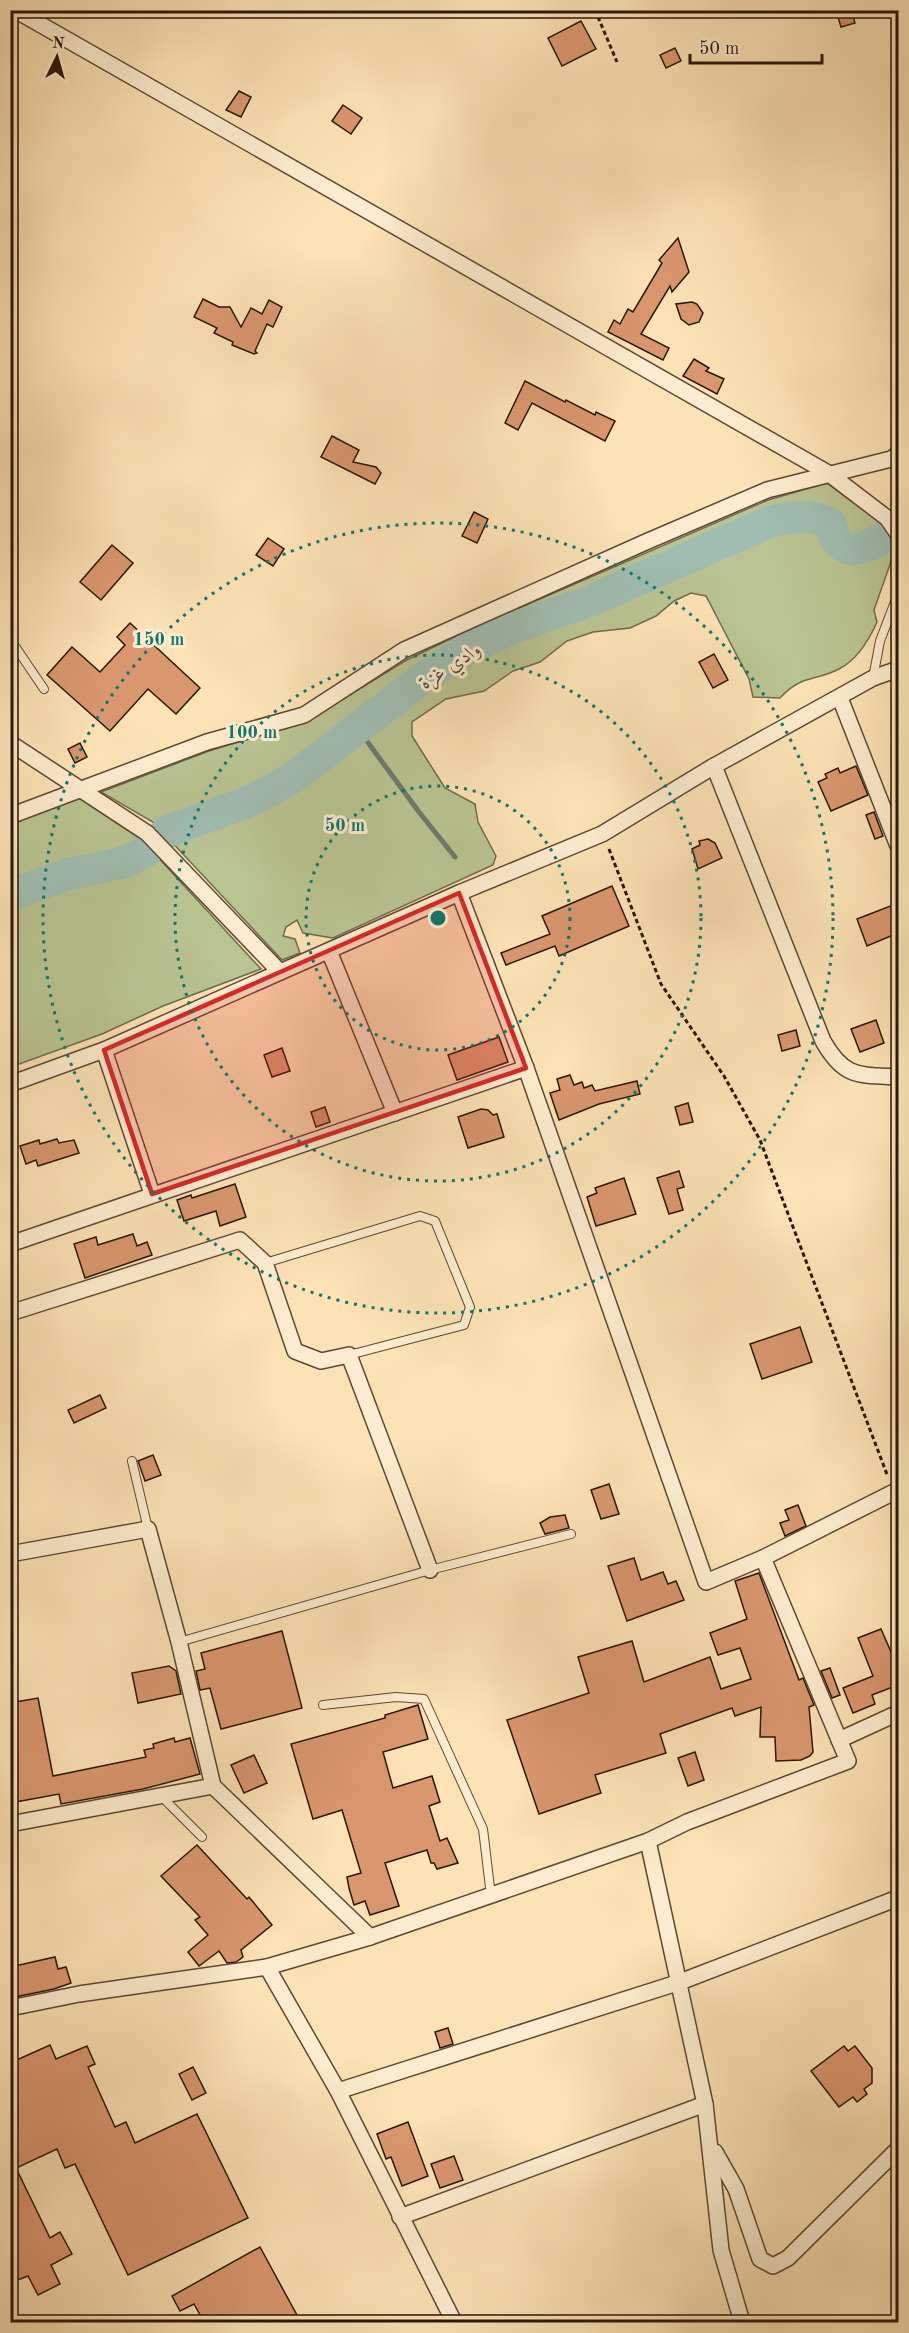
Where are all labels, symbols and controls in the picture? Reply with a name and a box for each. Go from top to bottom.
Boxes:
north arrow [27,27,87,87]
scale bar [690,27,822,65]
text: N [51,36,66,53]
text: 50 m [699,40,739,58]
text: 150 m [134,631,184,649]
water label: وادي غزة [416,640,487,698]
text: 100 m [227,724,277,742]
text: 50 m [325,817,365,835]
centre of rings [428,908,448,928]

